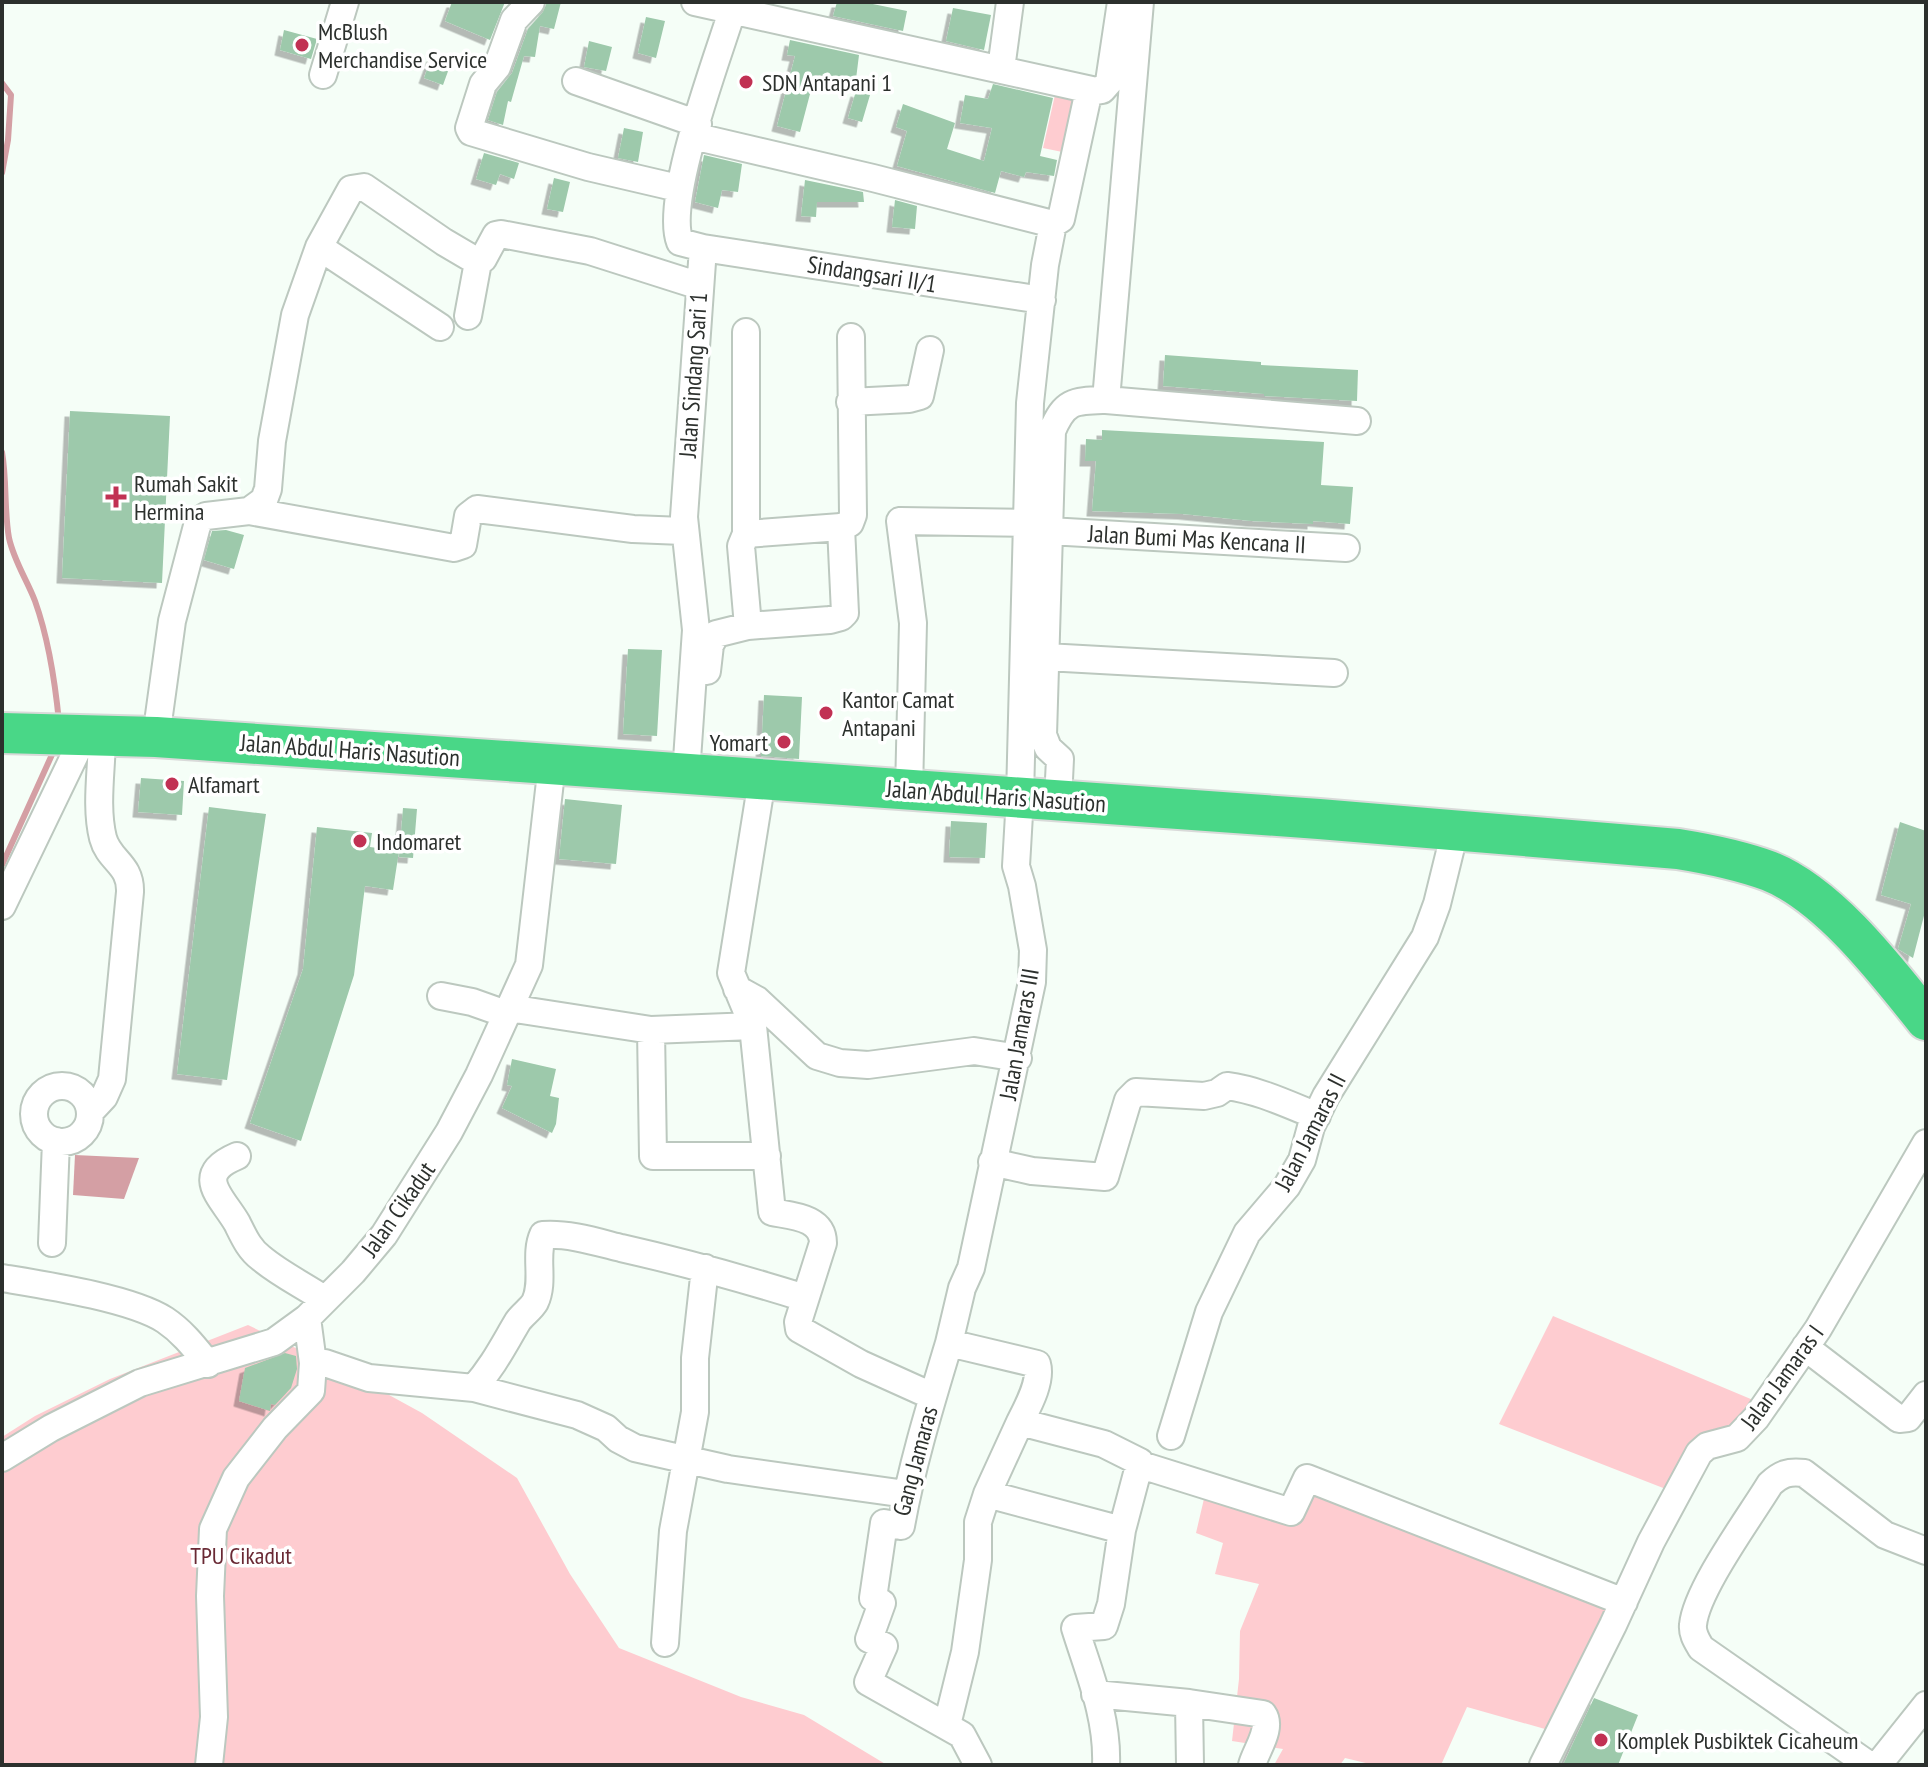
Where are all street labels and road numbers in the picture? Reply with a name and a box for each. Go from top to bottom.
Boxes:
street label: Sindangsari II/1 [805,248,939,300]
street label: Jalan Sindang Sari 1 [672,291,714,460]
street label: Jalan Bumi Mas Kencana II [1086,518,1307,560]
street label: Jalan Abdul Haris Nasution [238,727,461,773]
street label: Jalan Abdul Haris Nasution [884,773,1107,819]
street label: Jalan Jamaras III [992,966,1046,1103]
street label: Jalan Jamaras II [1267,1068,1353,1197]
street label: Jalan Cikadut [354,1155,442,1263]
street label: Jalan Jamaras I [1733,1319,1830,1436]
street label: Gang Jamaras [885,1403,945,1519]

